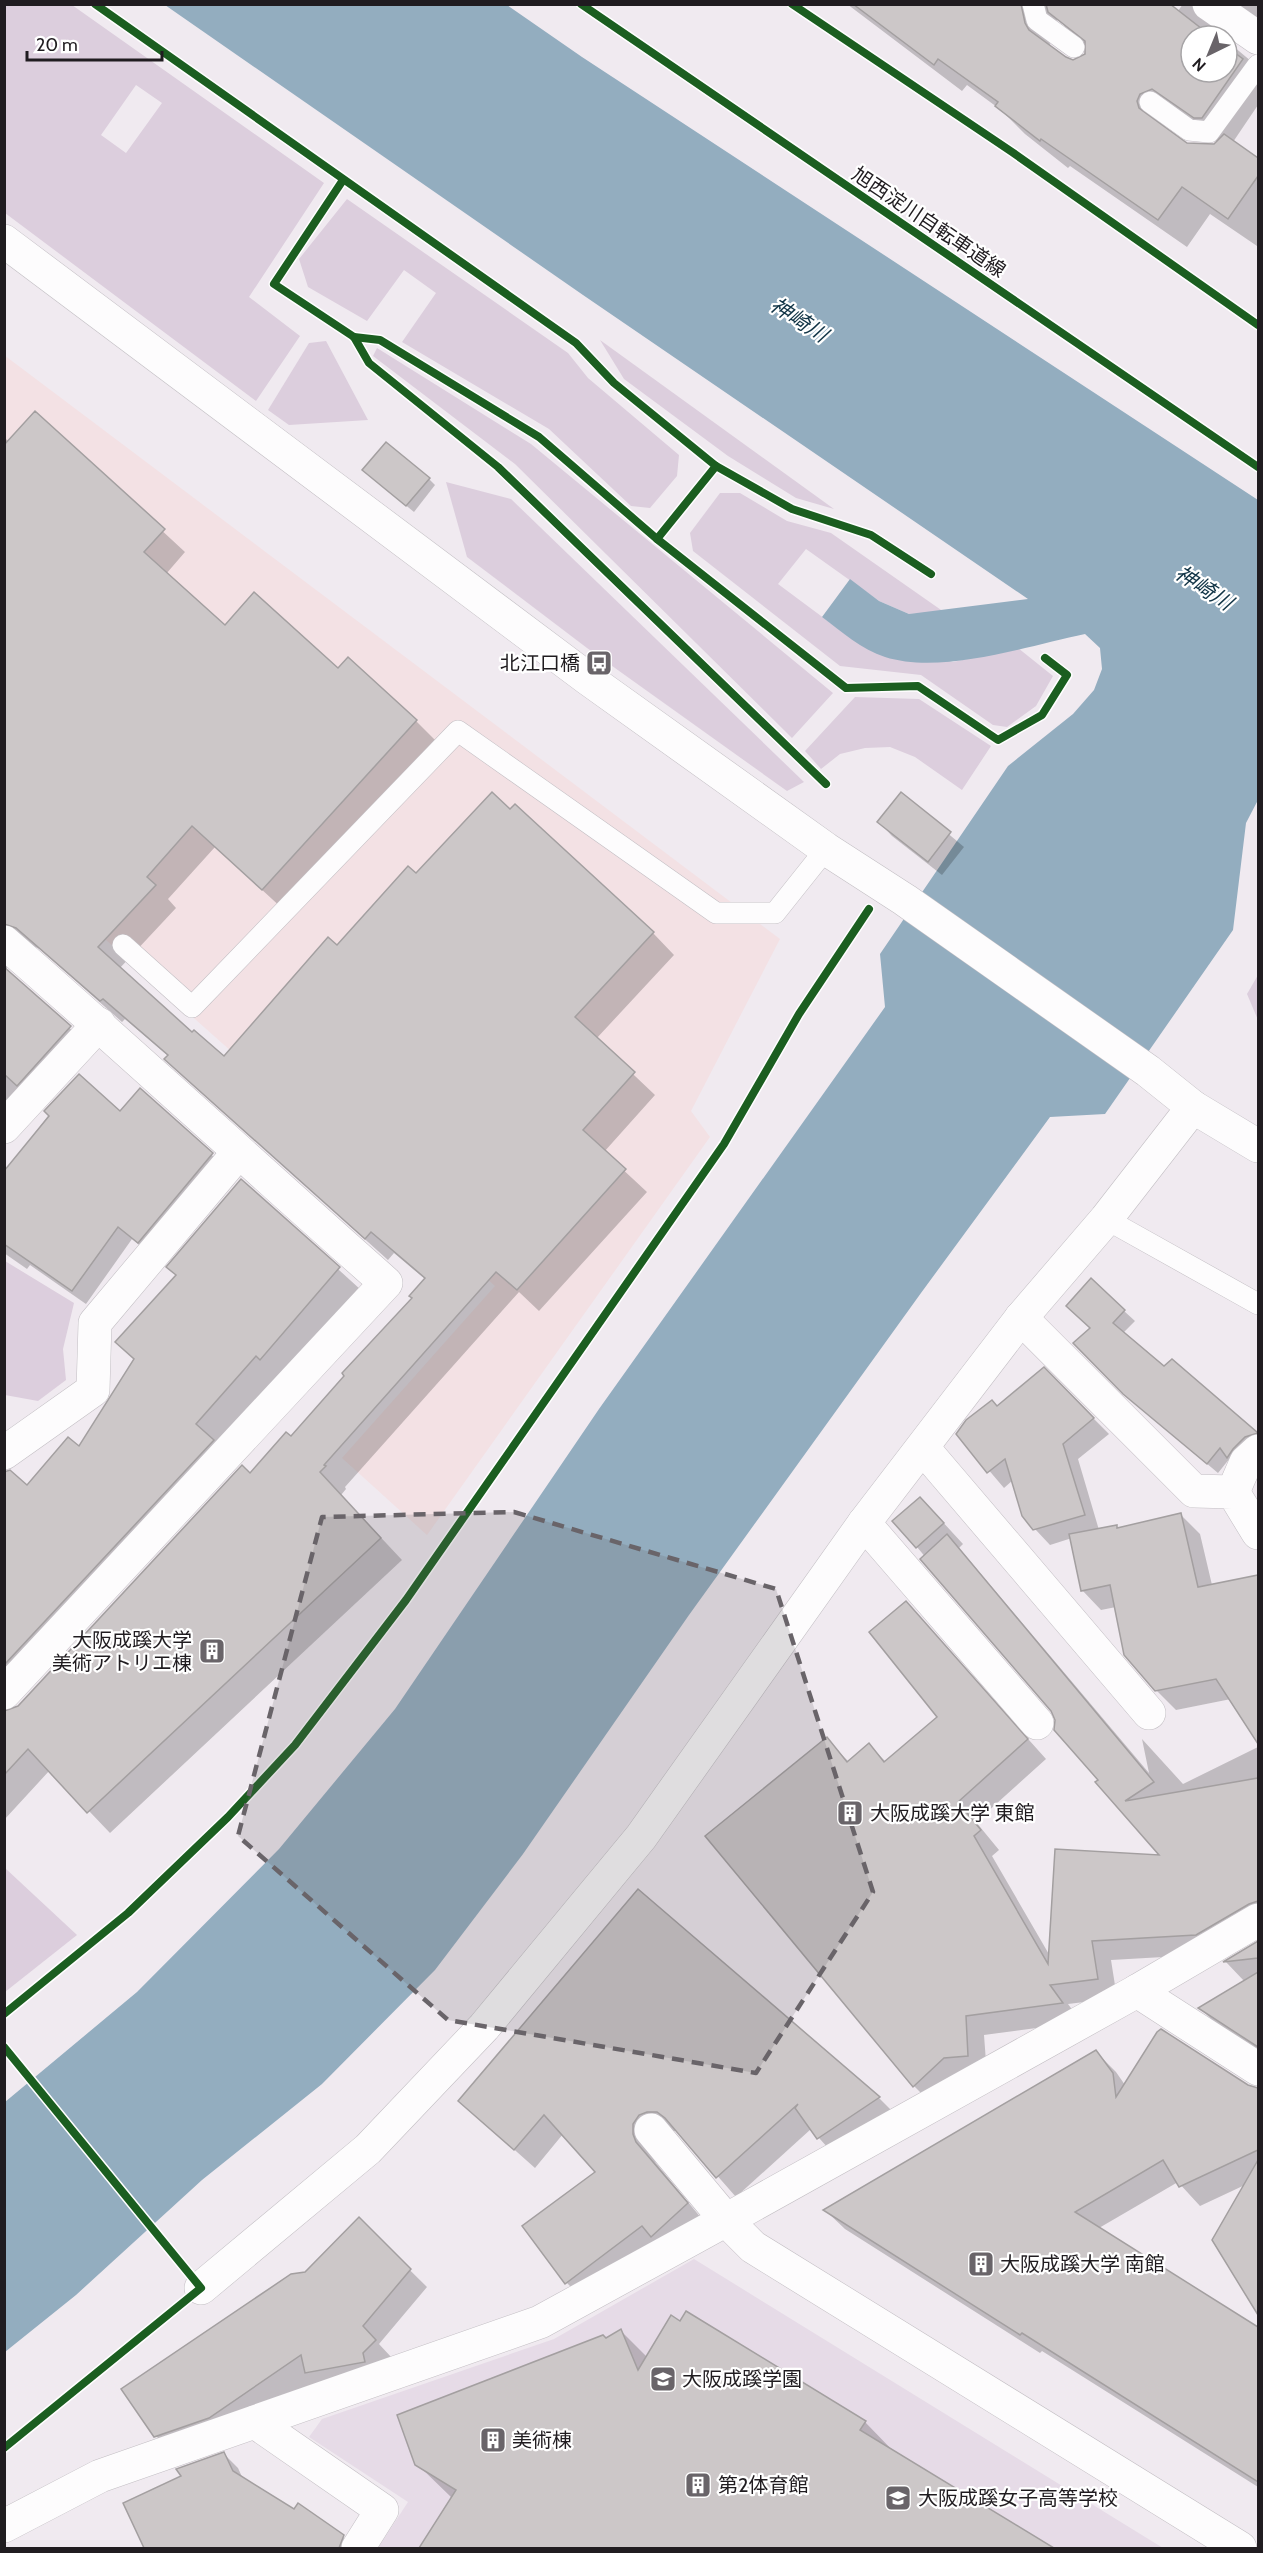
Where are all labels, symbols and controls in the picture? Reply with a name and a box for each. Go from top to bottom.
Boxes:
scale bar [27,24,162,62]
north arrow [1179,24,1239,84]
text: 20 m [36,34,78,56]
text: N [1188,54,1210,75]
street label: 旭西淀川自転車道線 [848,162,1010,282]
water label: 神崎川 [766,292,834,348]
water label: 神崎川 [1171,560,1239,616]
bus stop icon: 北江口橋 [584,648,614,678]
place label: 北江口橋 [500,651,580,675]
place label: 大阪成蹊大学 美術アトリエ棟 [52,1628,192,1675]
building icon: 大阪成蹊大学 美術アトリエ棟 [197,1636,227,1666]
building icon: 大阪成蹊大学 東館 [835,1798,865,1828]
place label: 大阪成蹊大学 東館 [870,1801,1035,1825]
building icon: 大阪成蹊大学 南館 [966,2249,996,2279]
place label: 大阪成蹊大学 南館 [1000,2252,1165,2276]
school or university icon: 大阪成蹊学園 [648,2364,678,2394]
place label: 大阪成蹊学園 [682,2367,802,2391]
building icon: 美術棟 [478,2425,508,2455]
place label: 美術棟 [512,2428,572,2452]
building icon: 第2体育館 [683,2470,713,2500]
place label: 第2体育館 [718,2473,808,2497]
school or university icon: 大阪成蹊女子高等学校 [883,2483,913,2513]
place label: 大阪成蹊女子高等学校 [918,2486,1118,2510]

